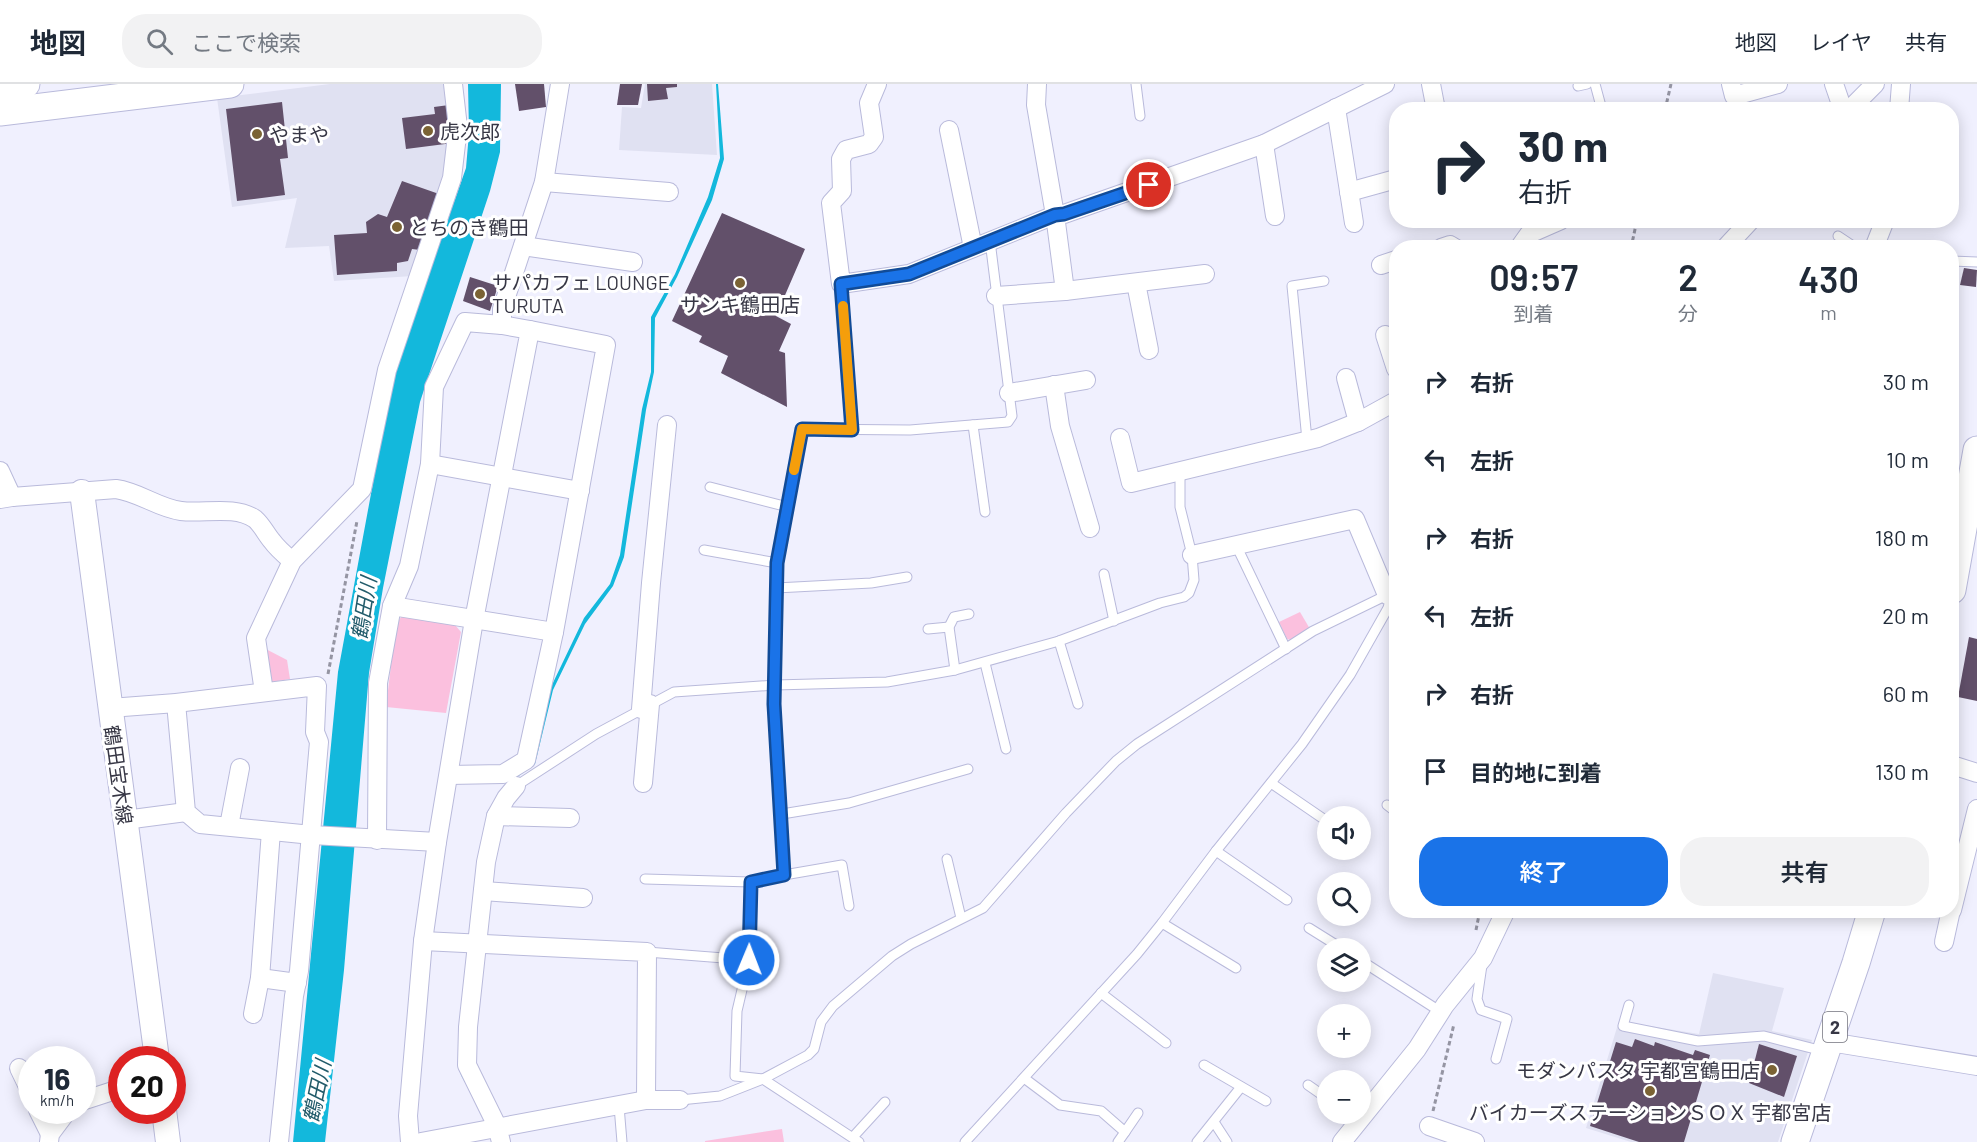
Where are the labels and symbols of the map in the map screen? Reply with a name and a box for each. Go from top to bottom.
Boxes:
place label: 虎次郎 [440,119,500,143]
place label: やまや [269,122,329,146]
marker: 虎次郎 [421,124,435,138]
marker: やまや [250,127,264,141]
pin [1123,159,1174,210]
place label: とちのき鶴田 [409,215,528,239]
marker: とちのき鶴田 [390,220,404,234]
place label: サパカフェ LOUNGE TURUTA [492,270,670,317]
marker: サンキ鶴田店 [733,276,747,290]
marker: サパカフェ LOUNGE TURUTA [473,287,487,301]
place label: サンキ鶴田店 [680,292,800,316]
water label: 鶴田川 [346,573,381,641]
street label: 鶴田宝木線 [100,724,138,826]
position arrow [717,928,781,992]
road number: 2 [1823,1012,1847,1042]
speed limit sign: 20 [108,1046,186,1124]
water label: 鶴田川 [297,1056,335,1124]
place label: モダンパスタ 宇都宮鶴田店 [1516,1058,1760,1082]
marker: モダンパスタ 宇都宮鶴田店 [1765,1063,1779,1077]
marker: バイカーズステーションＳＯＸ 宇都宮店 [1643,1084,1657,1098]
place label: バイカーズステーションＳＯＸ 宇都宮店 [1469,1100,1831,1124]

